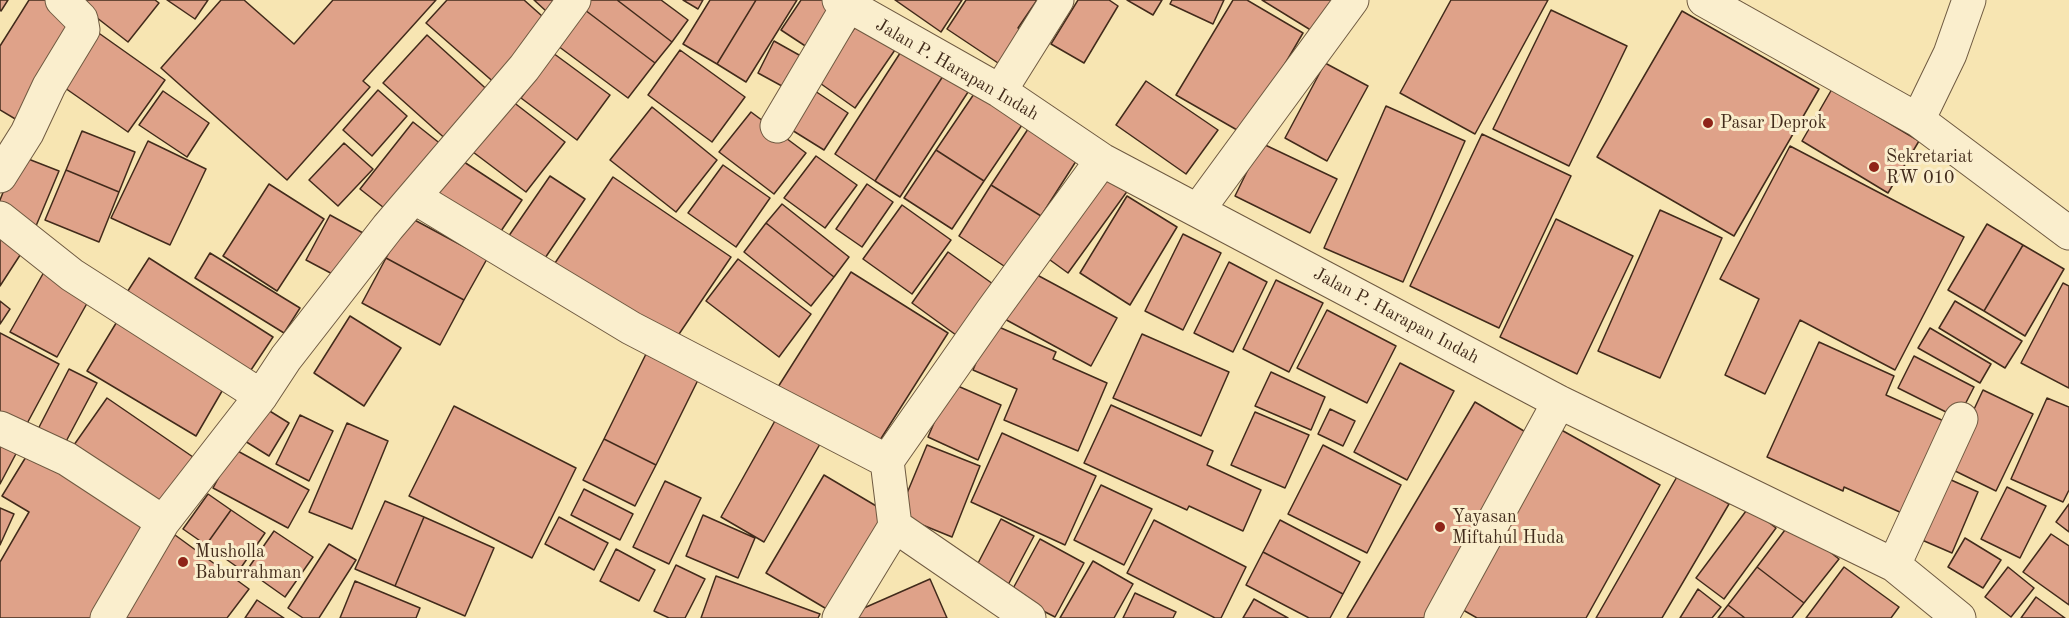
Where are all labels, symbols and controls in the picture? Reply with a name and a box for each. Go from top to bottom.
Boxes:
street label: Jalan P. Harapan Indah [872,14,1042,126]
place label: Pasar Deprok [1720,112,1827,134]
marker: Pasar Deprok [1701,116,1715,130]
place label: Sekretariat RW 010 [1886,146,1973,188]
marker: Sekretariat RW 010 [1867,160,1881,174]
street label: Jalan P. Harapan Indah [1309,263,1483,369]
place label: Yayasan Miftahul Huda [1452,506,1564,548]
marker: Yayasan Miftahul Huda [1433,520,1447,534]
place label: Musholla Baburrahman [195,541,301,584]
marker: Musholla Baburrahman [176,555,190,569]

